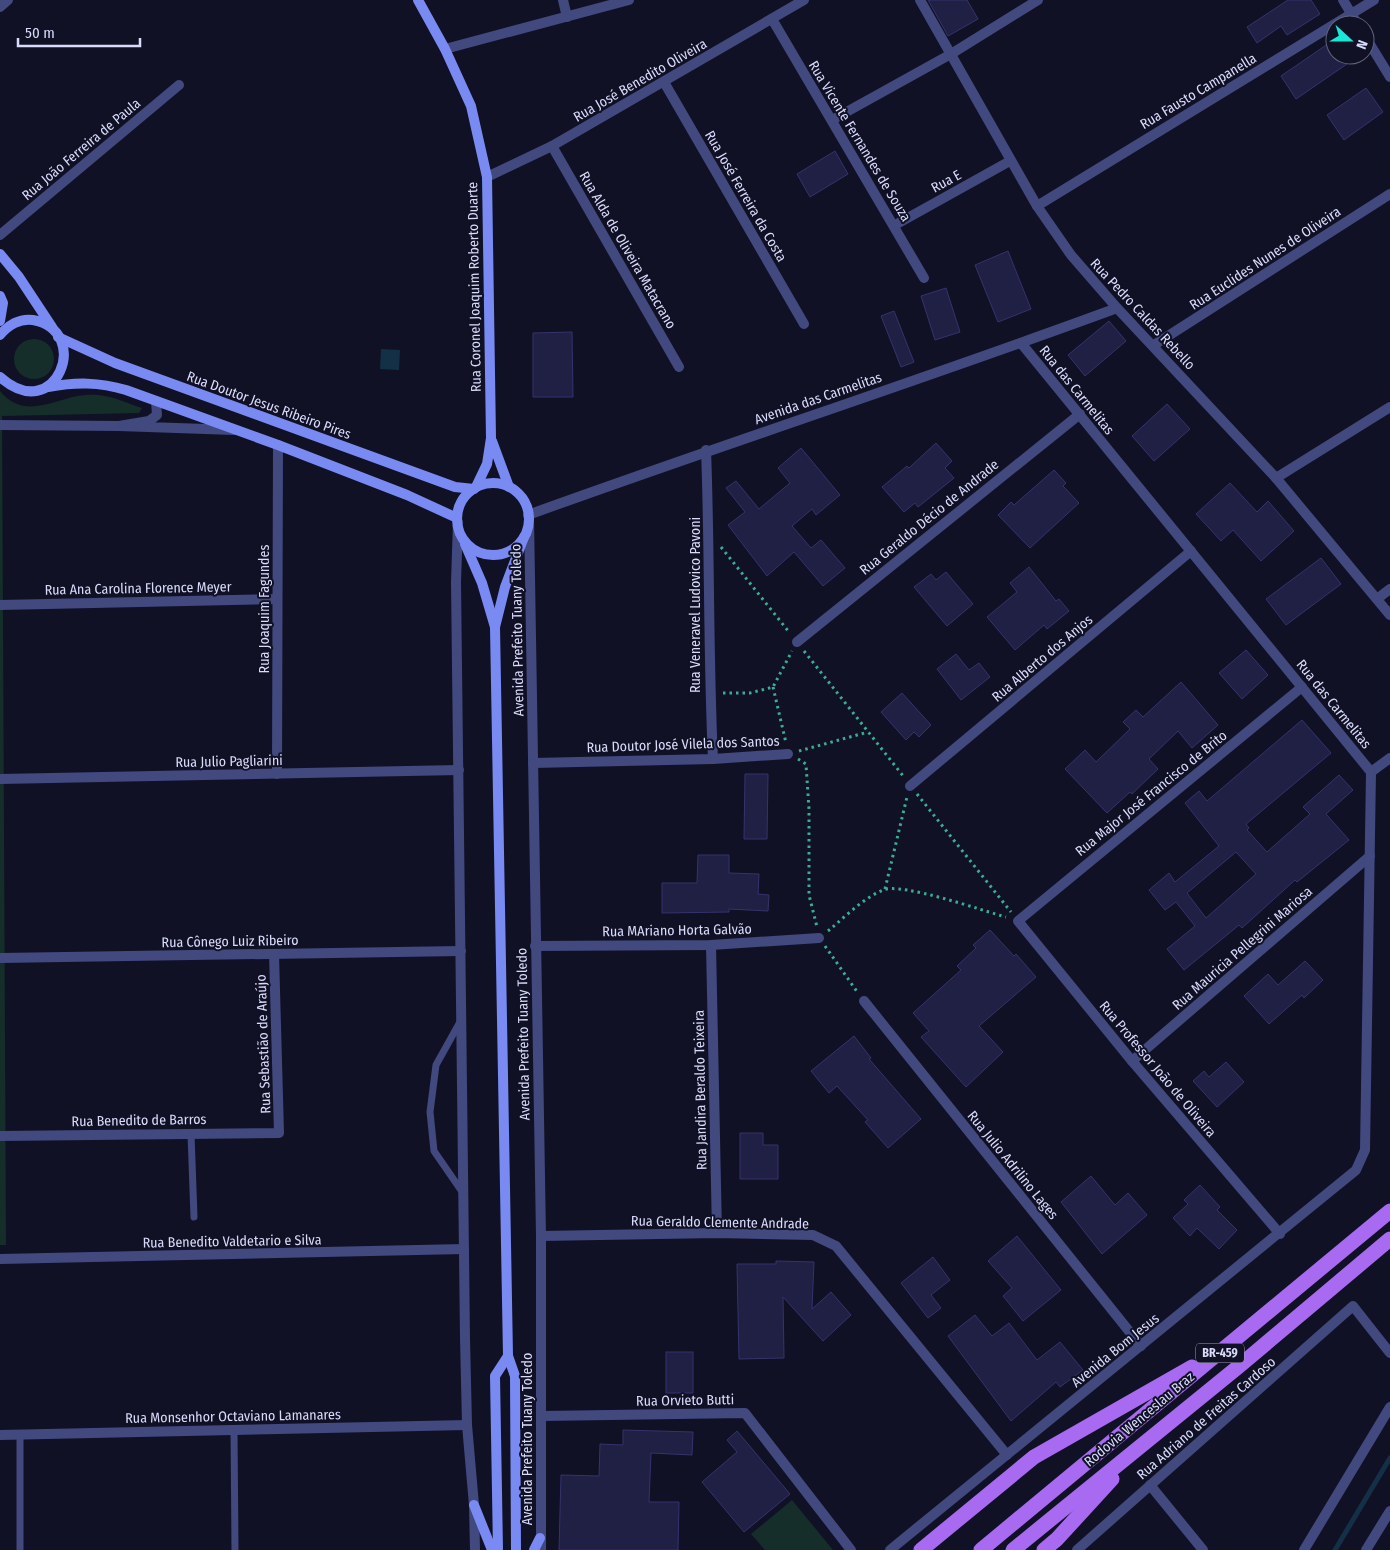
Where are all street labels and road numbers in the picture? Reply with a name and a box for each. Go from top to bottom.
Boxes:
street label: Rua José Benedito Oliveira [570,35,710,126]
street label: Rua Fausto Campanella [1137,50,1260,133]
street label: Rua Vicente Fernandes de Souza [805,58,914,225]
street label: Rua João Ferreira de Paula [19,95,144,204]
street label: Rua José Ferreira da Costa [701,128,790,265]
street label: Rua E [928,166,965,197]
street label: Rua Alda de Oliveira Matacrano [575,169,680,332]
street label: Rua Coronel Joaquim Roberto Duarte [464,182,485,392]
street label: Rua Euclides Nunes de Oliveira [1187,203,1344,314]
street label: Rua Pedro Caldas Rebello [1087,255,1199,373]
street label: Rua das Carmelitas [1036,342,1118,438]
street label: Rua Doutor Jesus Ribeiro Pires [184,368,353,443]
street label: Avenida das Carmelitas [752,369,884,428]
street label: Rua Geraldo Décio de Andrade [856,456,1002,579]
street label: Rua Veneravel Ludovico Pavoni [687,517,704,693]
street label: Rua Joaquim Fagundes [256,544,273,673]
street label: Avenida Prefeito Tuany Toledo [507,544,528,716]
street label: Rua Ana Carolina Florence Meyer [44,578,232,599]
street label: Rua Alberto dos Anjos [989,611,1096,705]
street label: Rua das Carmelitas [1293,656,1375,752]
street label: Rua Major José Francisco de Brito [1072,727,1230,860]
street label: Rua Doutor José Vilela dos Santos [586,733,780,756]
street label: Rua Julio Pagliarini [175,752,283,771]
street label: Rua Mauricia Pellegrini Mariosa [1169,883,1316,1014]
street label: Rua MAriano Horta Galvão [602,921,752,940]
street label: Rua Cônego Luiz Ribeiro [161,932,299,951]
street label: Avenida Prefeito Tuany Toledo [513,948,534,1120]
street label: Rua Sebastião de Araújo [253,974,274,1114]
street label: Rua Professor João de Oliveira [1096,998,1220,1141]
street label: Rua Jandira Beraldo Teixeira [691,1010,710,1170]
street label: Rua Julio Adrilino Lages [964,1108,1062,1223]
street label: Rua Benedito de Barros [71,1111,207,1130]
street label: Rua Geraldo Clemente Andrade [631,1212,809,1233]
street label: Rua Benedito Valdetario e Silva [142,1231,322,1252]
street label: Avenida Bom Jesus [1068,1310,1163,1391]
road number: BR-459 [1196,1344,1244,1362]
street label: Avenida Prefeito Tuany Toledo [519,1353,536,1525]
street label: Rua Adriano de Freitas Cardoso [1133,1353,1279,1483]
street label: Rodovia Wenceslau Braz [1081,1368,1198,1470]
street label: Rua Orvieto Butti [636,1391,734,1410]
street label: Rua Monsenhor Octaviano Lamanares [125,1406,341,1427]

